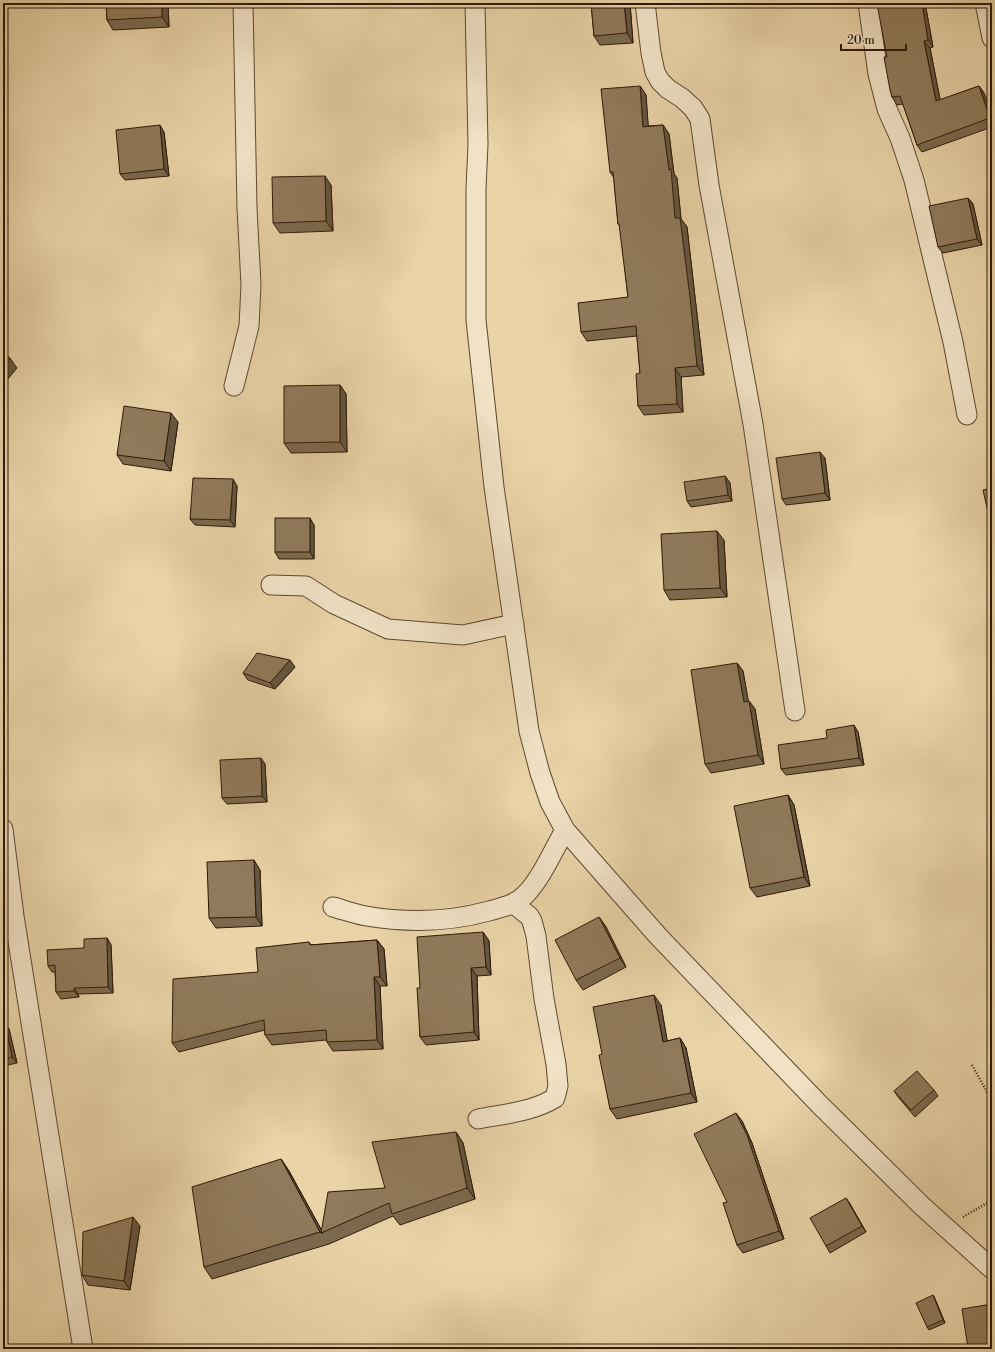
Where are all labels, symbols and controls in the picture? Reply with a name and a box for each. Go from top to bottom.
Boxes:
scale bar [841,26,906,52]
text: 20 m [847,33,875,48]

